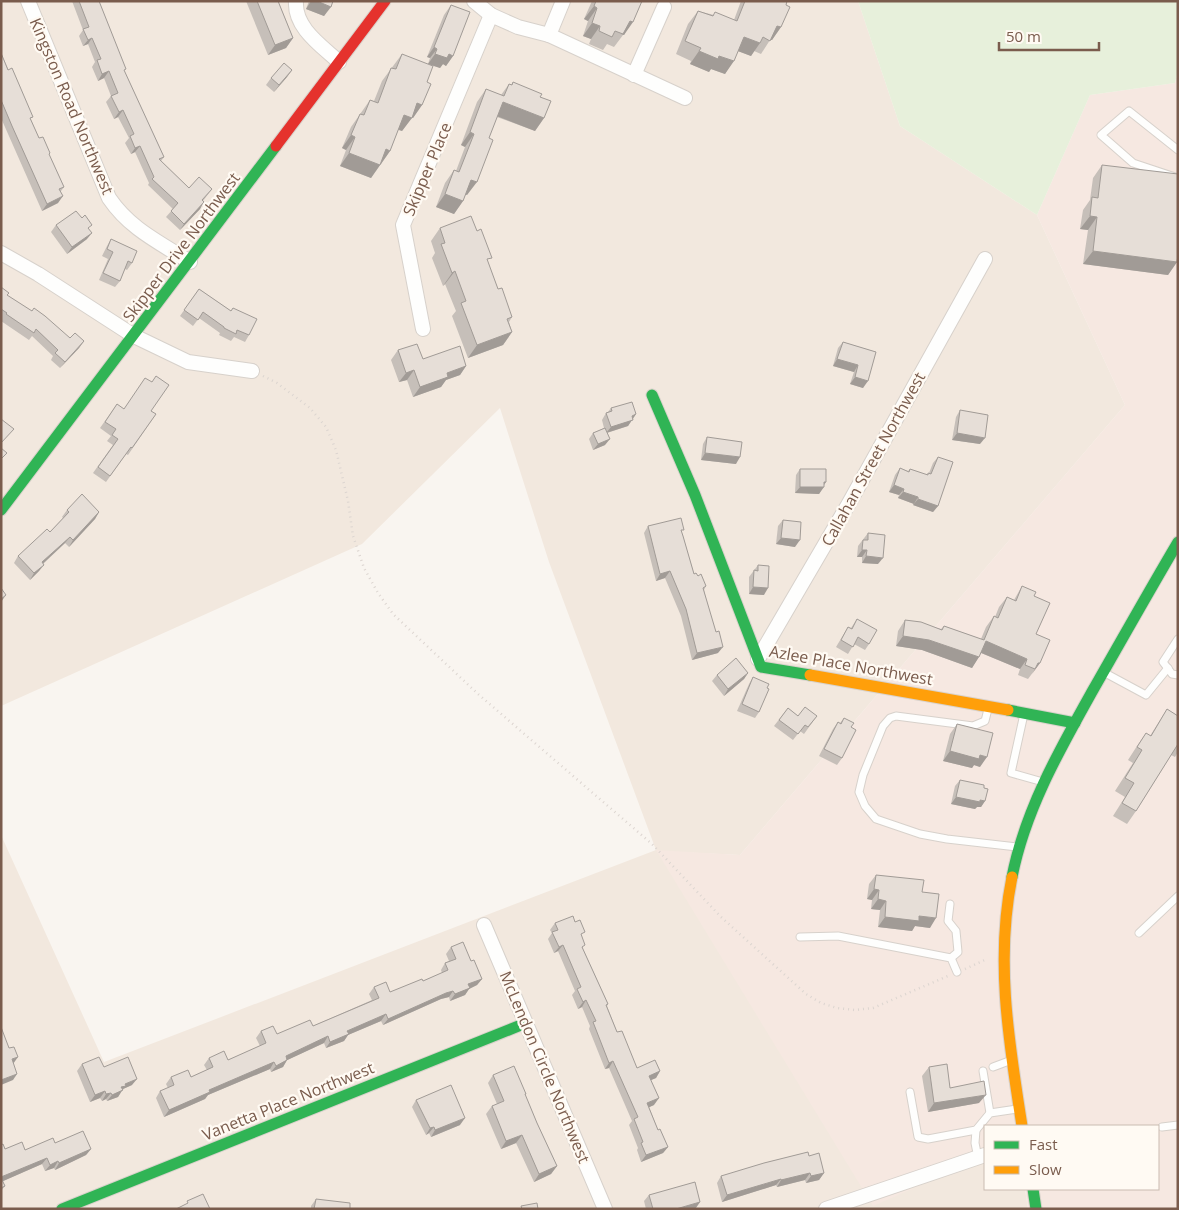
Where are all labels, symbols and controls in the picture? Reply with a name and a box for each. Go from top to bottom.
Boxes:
street label: Kingston Road Northwest [25,14,119,198]
scale bar [999,20,1099,52]
text: 50 m [1006,26,1041,46]
street label: Skipper Place [397,119,457,219]
street label: Skipper Drive Northwest [117,167,245,326]
street label: Callahan Street Northwest [816,368,930,550]
street label: Azlee Place Northwest [768,640,935,690]
street label: McLendon Circle Northwest [495,968,596,1167]
street label: Vanetta Place Northwest [199,1056,377,1146]
legend [984,1125,1159,1190]
text: Fast [1029,1134,1058,1154]
text: Slow [1029,1159,1062,1179]

